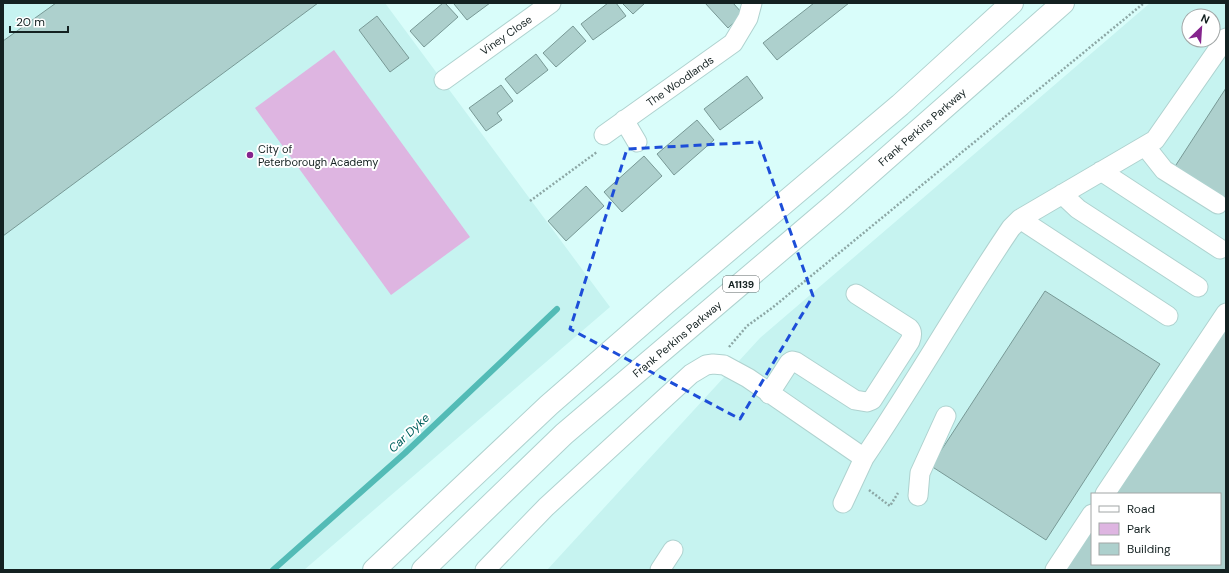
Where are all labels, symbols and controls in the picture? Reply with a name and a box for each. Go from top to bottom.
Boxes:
scale bar [10,8,68,34]
north arrow [1181,8,1221,48]
text: N [1199,11,1212,27]
street label: Viney Close [477,12,535,58]
text: 20 m [16,14,45,30]
street label: The Woodlands [644,53,716,109]
street label: Frank Perkins Parkway [875,85,969,169]
place label: City of Peterborough Academy [258,142,378,169]
marker: City of Peterborough Academy [245,150,255,160]
road number: A1139 [723,276,759,292]
street label: Frank Perkins Parkway [630,298,724,380]
water label: Car Dyke [385,410,433,456]
legend [1091,493,1221,565]
text: Road [1127,501,1155,517]
text: Park [1127,521,1151,537]
text: Building [1127,541,1171,557]

